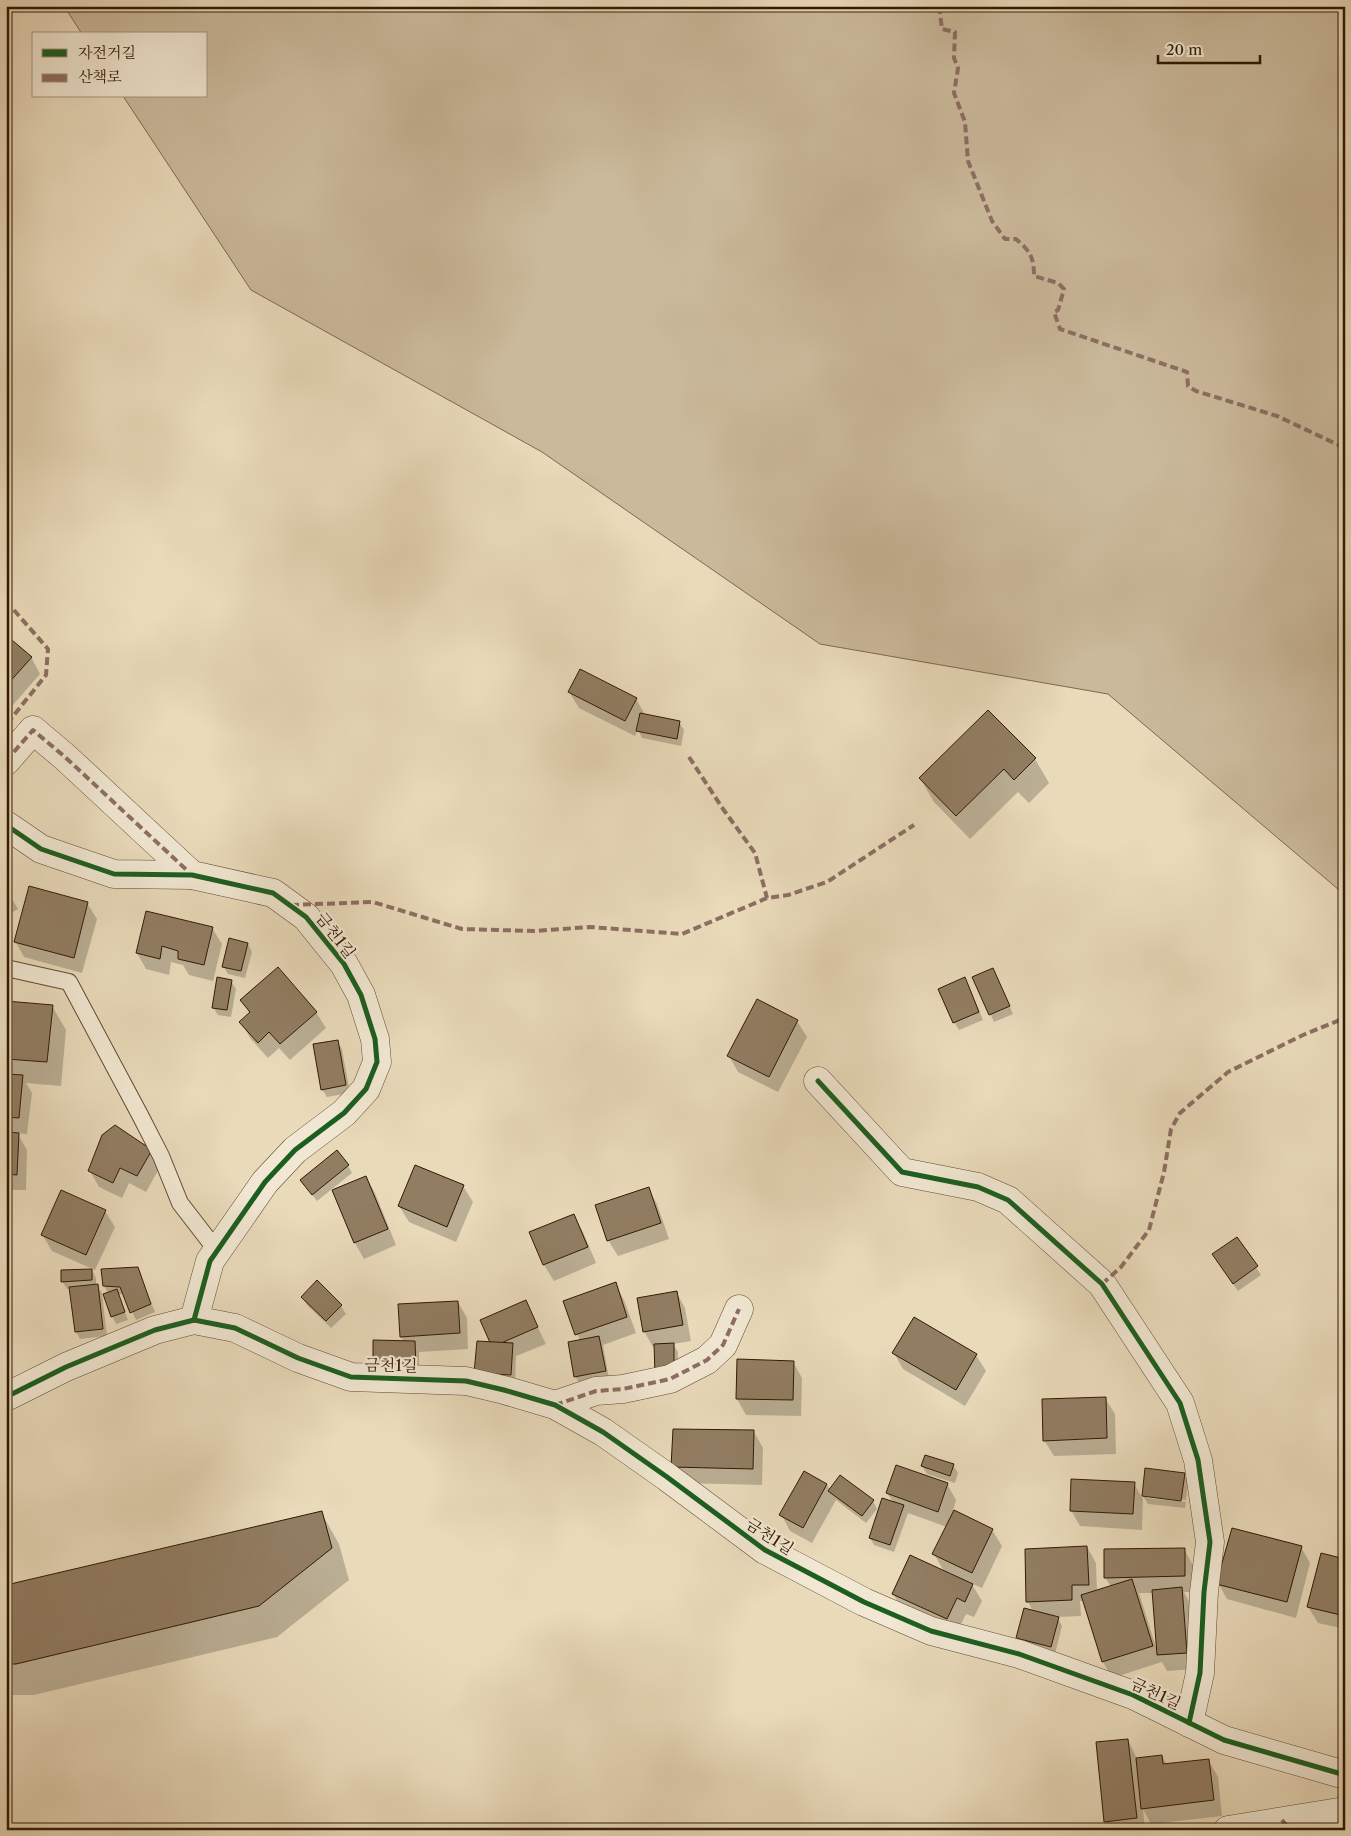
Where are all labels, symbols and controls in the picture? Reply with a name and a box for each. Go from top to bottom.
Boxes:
legend [32,32,208,98]
scale bar [1158,32,1261,64]
text: 20 m [1166,40,1202,59]
text: 자전거길 [78,43,136,62]
text: 산책로 [78,67,122,86]
street label: 금천1길 [312,908,360,962]
street label: 금천1길 [364,1355,418,1375]
street label: 금천1길 [742,1513,798,1559]
street label: 금천1길 [1128,1673,1184,1713]

